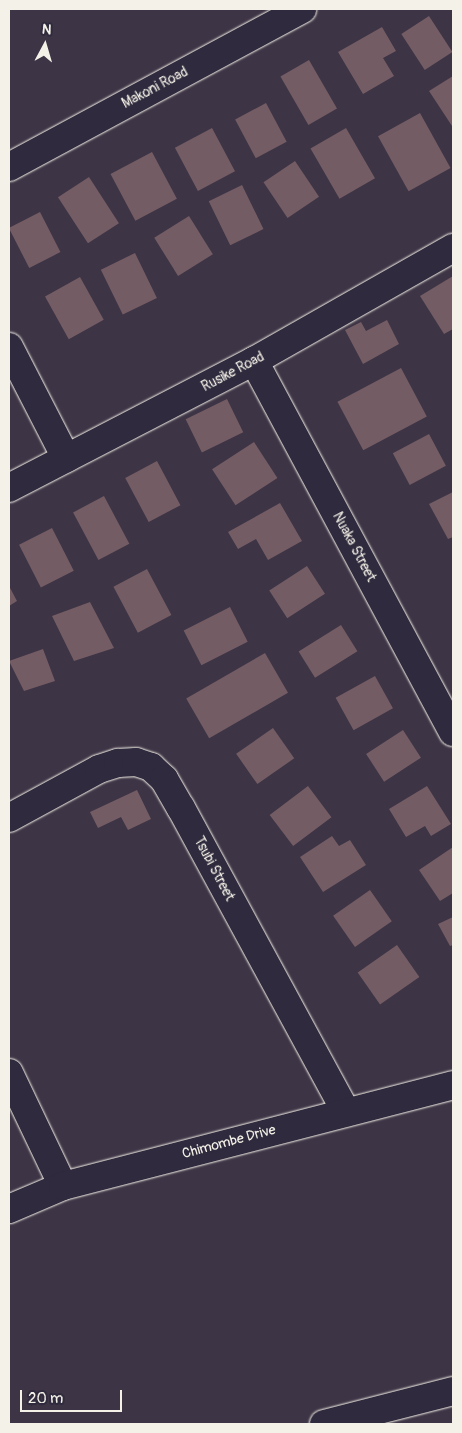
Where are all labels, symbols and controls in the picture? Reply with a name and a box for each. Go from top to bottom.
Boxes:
north arrow [20,20,70,70]
text: N [41,21,52,39]
street label: Makoni Road [119,64,191,112]
street label: Rusike Road [199,348,267,396]
street label: Nuaka Street [329,509,379,585]
street label: Tsubi Street [190,834,238,904]
street label: Chimombe Drive [180,1121,278,1163]
scale bar [22,1380,125,1412]
text: 20 m [28,1389,63,1408]

